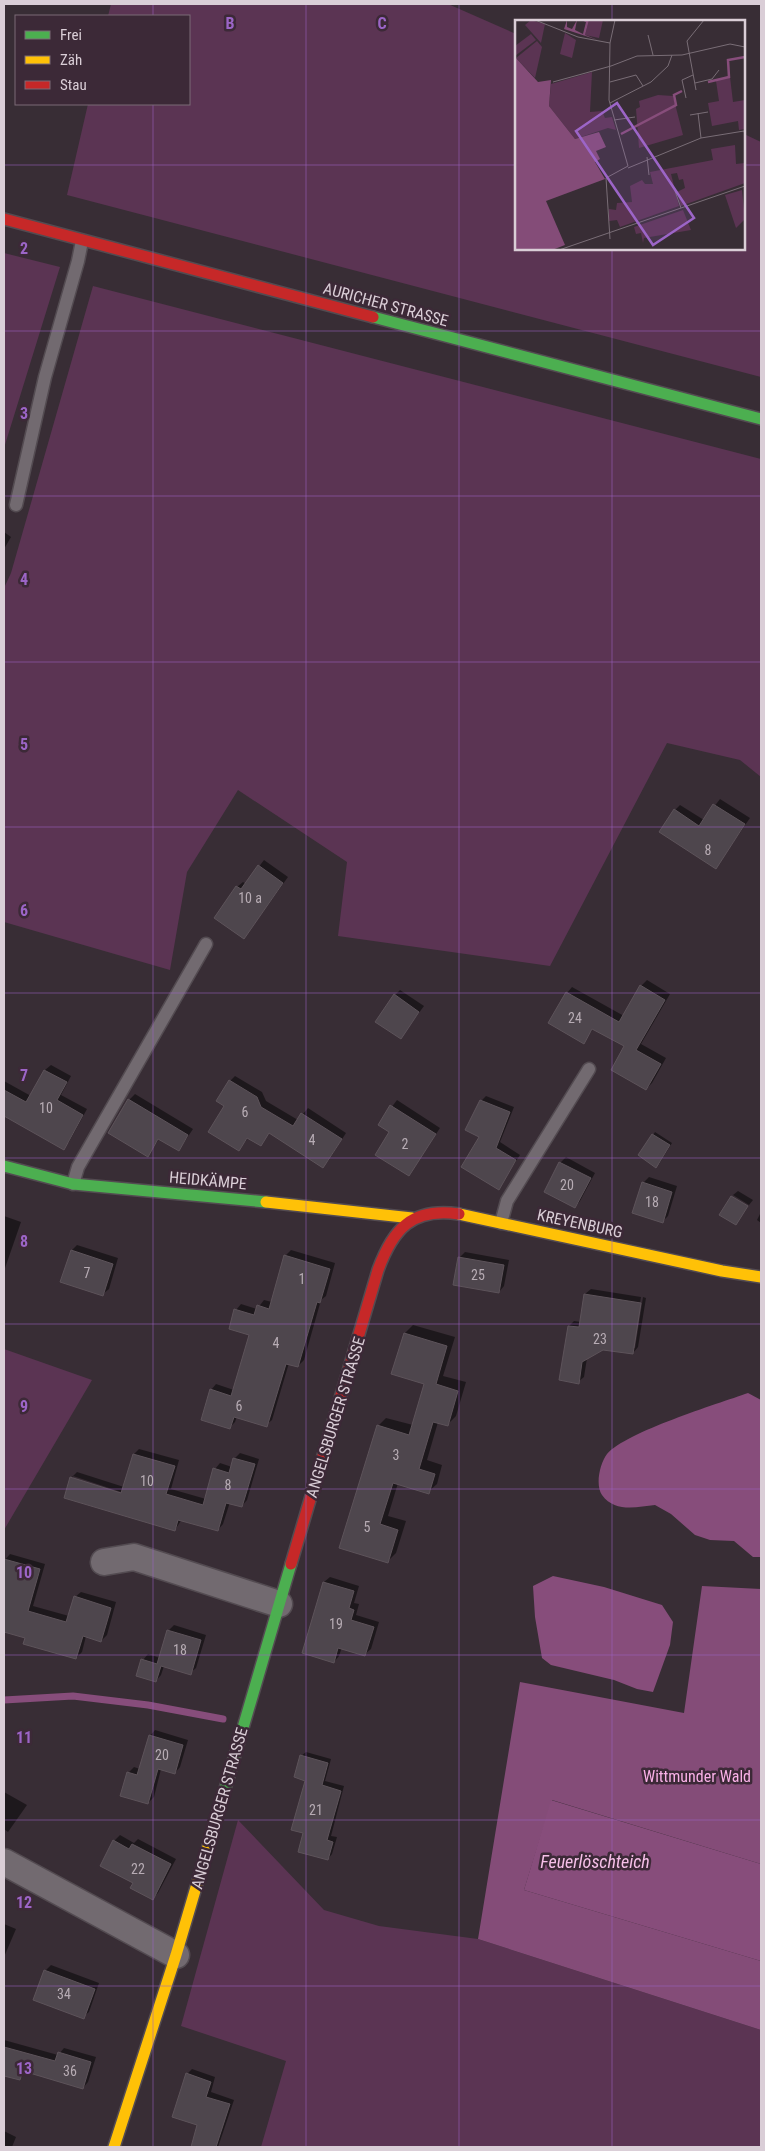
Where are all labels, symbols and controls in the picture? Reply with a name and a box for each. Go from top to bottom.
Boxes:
text: B [226,14,235,33]
text: C [377,14,387,33]
legend [15,15,190,105]
inset map [515,20,745,250]
text: Frei [60,26,82,44]
text: Zäh [60,51,82,69]
text: Stau [60,76,87,94]
text: 2 [20,239,28,258]
street label: AURICHER STRASSE [321,279,450,330]
text: 3 [20,404,28,423]
text: 4 [20,570,28,589]
text: 5 [20,735,28,754]
house number: 8 [705,842,712,858]
house number: 10 a [238,890,262,906]
text: 6 [20,901,28,920]
house number: 24 [568,1010,582,1026]
text: 7 [20,1066,28,1085]
house number: 10 [39,1100,53,1116]
house number: 6 [242,1104,249,1120]
house number: 4 [309,1132,316,1148]
house number: 2 [402,1136,409,1152]
street label: HEIDKÄMPE [168,1168,248,1193]
house number: 20 [560,1177,574,1193]
house number: 18 [645,1194,659,1210]
street label: KREYENBURG [535,1205,624,1242]
text: 8 [20,1232,28,1251]
house number: 7 [84,1265,91,1281]
house number: 25 [471,1267,485,1283]
house number: 1 [299,1271,305,1287]
house number: 23 [593,1331,607,1347]
street label: ANGELSBURGER STRASSE [302,1334,369,1500]
house number: 4 [273,1335,280,1351]
text: 9 [20,1397,28,1416]
house number: 6 [236,1398,243,1414]
house number: 3 [393,1447,399,1463]
house number: 10 [140,1473,154,1489]
house number: 8 [225,1477,232,1493]
house number: 5 [364,1519,371,1535]
text: 10 [16,1563,32,1582]
house number: 19 [329,1616,343,1632]
house number: 18 [173,1642,187,1658]
street label: ANGELSBURGER STRASSE [187,1725,252,1891]
text: 11 [16,1728,32,1747]
house number: 20 [155,1747,169,1763]
park label: Wittmunder Wald [643,1767,751,1786]
house number: 21 [309,1802,323,1818]
water label: Feuerlöschteich [540,1851,650,1872]
house number: 22 [131,1861,145,1877]
text: 12 [16,1893,32,1912]
house number: 34 [57,1986,71,2002]
text: 13 [16,2059,32,2078]
house number: 36 [63,2063,77,2079]

